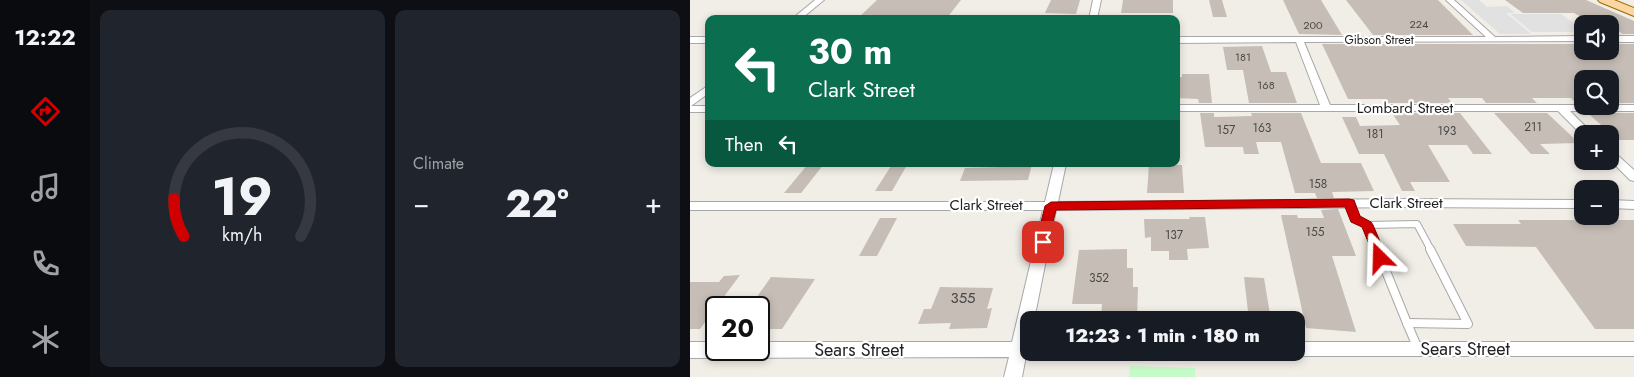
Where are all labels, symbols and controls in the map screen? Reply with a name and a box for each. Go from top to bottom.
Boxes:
map controls [1574,15,1619,225]
button: sound [1574,15,1619,60]
house number: 224 [1410,16,1429,32]
house number: 200 [1303,17,1323,33]
text: 12:22 [14,21,76,53]
text: 30 m [808,27,892,77]
street label: Gibson Street [1344,31,1414,49]
icon: left [725,35,790,100]
house number: 181 [1235,49,1251,65]
button: search [1574,70,1619,115]
text: Clark Street [808,73,915,105]
house number: 168 [1257,77,1275,93]
icon: directions [28,94,63,129]
street label: Lombard Street [1357,97,1454,119]
house number: 211 [1524,118,1542,136]
house number: 163 [1253,119,1272,137]
house number: 157 [1217,121,1236,139]
house number: 193 [1438,122,1457,140]
house number: 181 [1366,125,1384,143]
button: + [1574,125,1619,170]
icon: left [774,130,802,158]
text: Then [725,131,764,158]
text: Climate [413,152,464,175]
text: 19 [212,159,273,235]
icon: music [28,170,63,205]
house number: 158 [1309,175,1327,193]
text: 22° [505,176,569,231]
button: − [1574,180,1619,225]
text: − [413,183,430,224]
text: + [645,183,662,224]
street label: Clark Street [1370,192,1443,214]
street label: Clark Street [950,194,1023,216]
pin [1022,221,1064,263]
text: km/h [222,222,263,248]
house number: 155 [1306,223,1325,241]
house number: 137 [1165,226,1184,244]
icon: arrive [1029,228,1057,256]
position arrow [1353,231,1405,283]
icon: phone [28,246,63,281]
house number: 352 [1089,269,1109,287]
house number: 355 [950,287,976,309]
speed limit sign: 20 [705,296,770,361]
icon: climate [28,322,63,357]
text: 12:23 · 1 min · 180 m [1065,322,1260,349]
street label: Sears Street [1420,336,1510,362]
street label: Sears Street [814,337,904,363]

